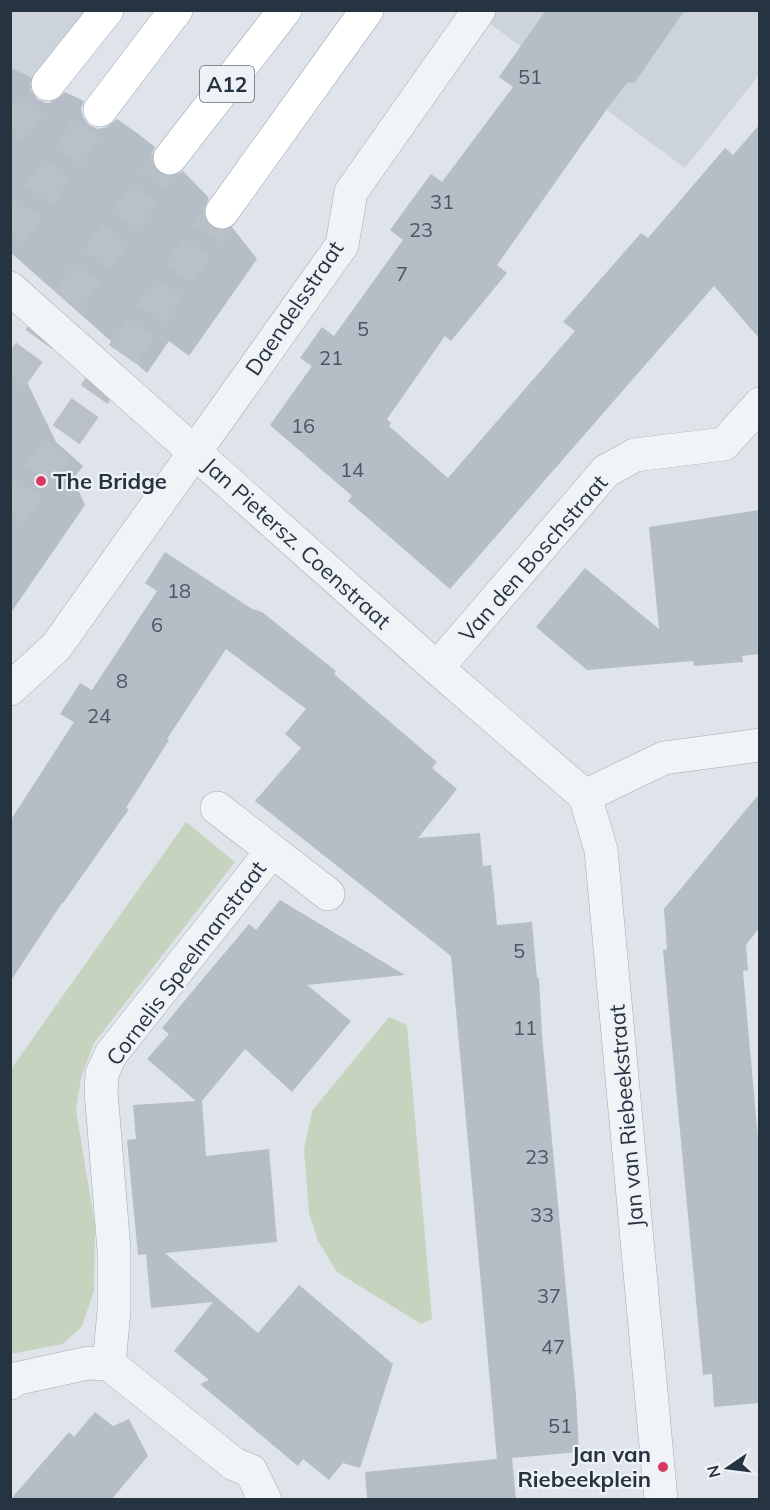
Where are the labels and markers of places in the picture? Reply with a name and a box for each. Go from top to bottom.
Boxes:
place label: The Bridge [53,467,167,495]
marker: The Bridge [34,474,48,488]
place label: Jan van Riebeekplein [517,1440,651,1493]
marker: Jan van Riebeekplein [656,1460,670,1474]

